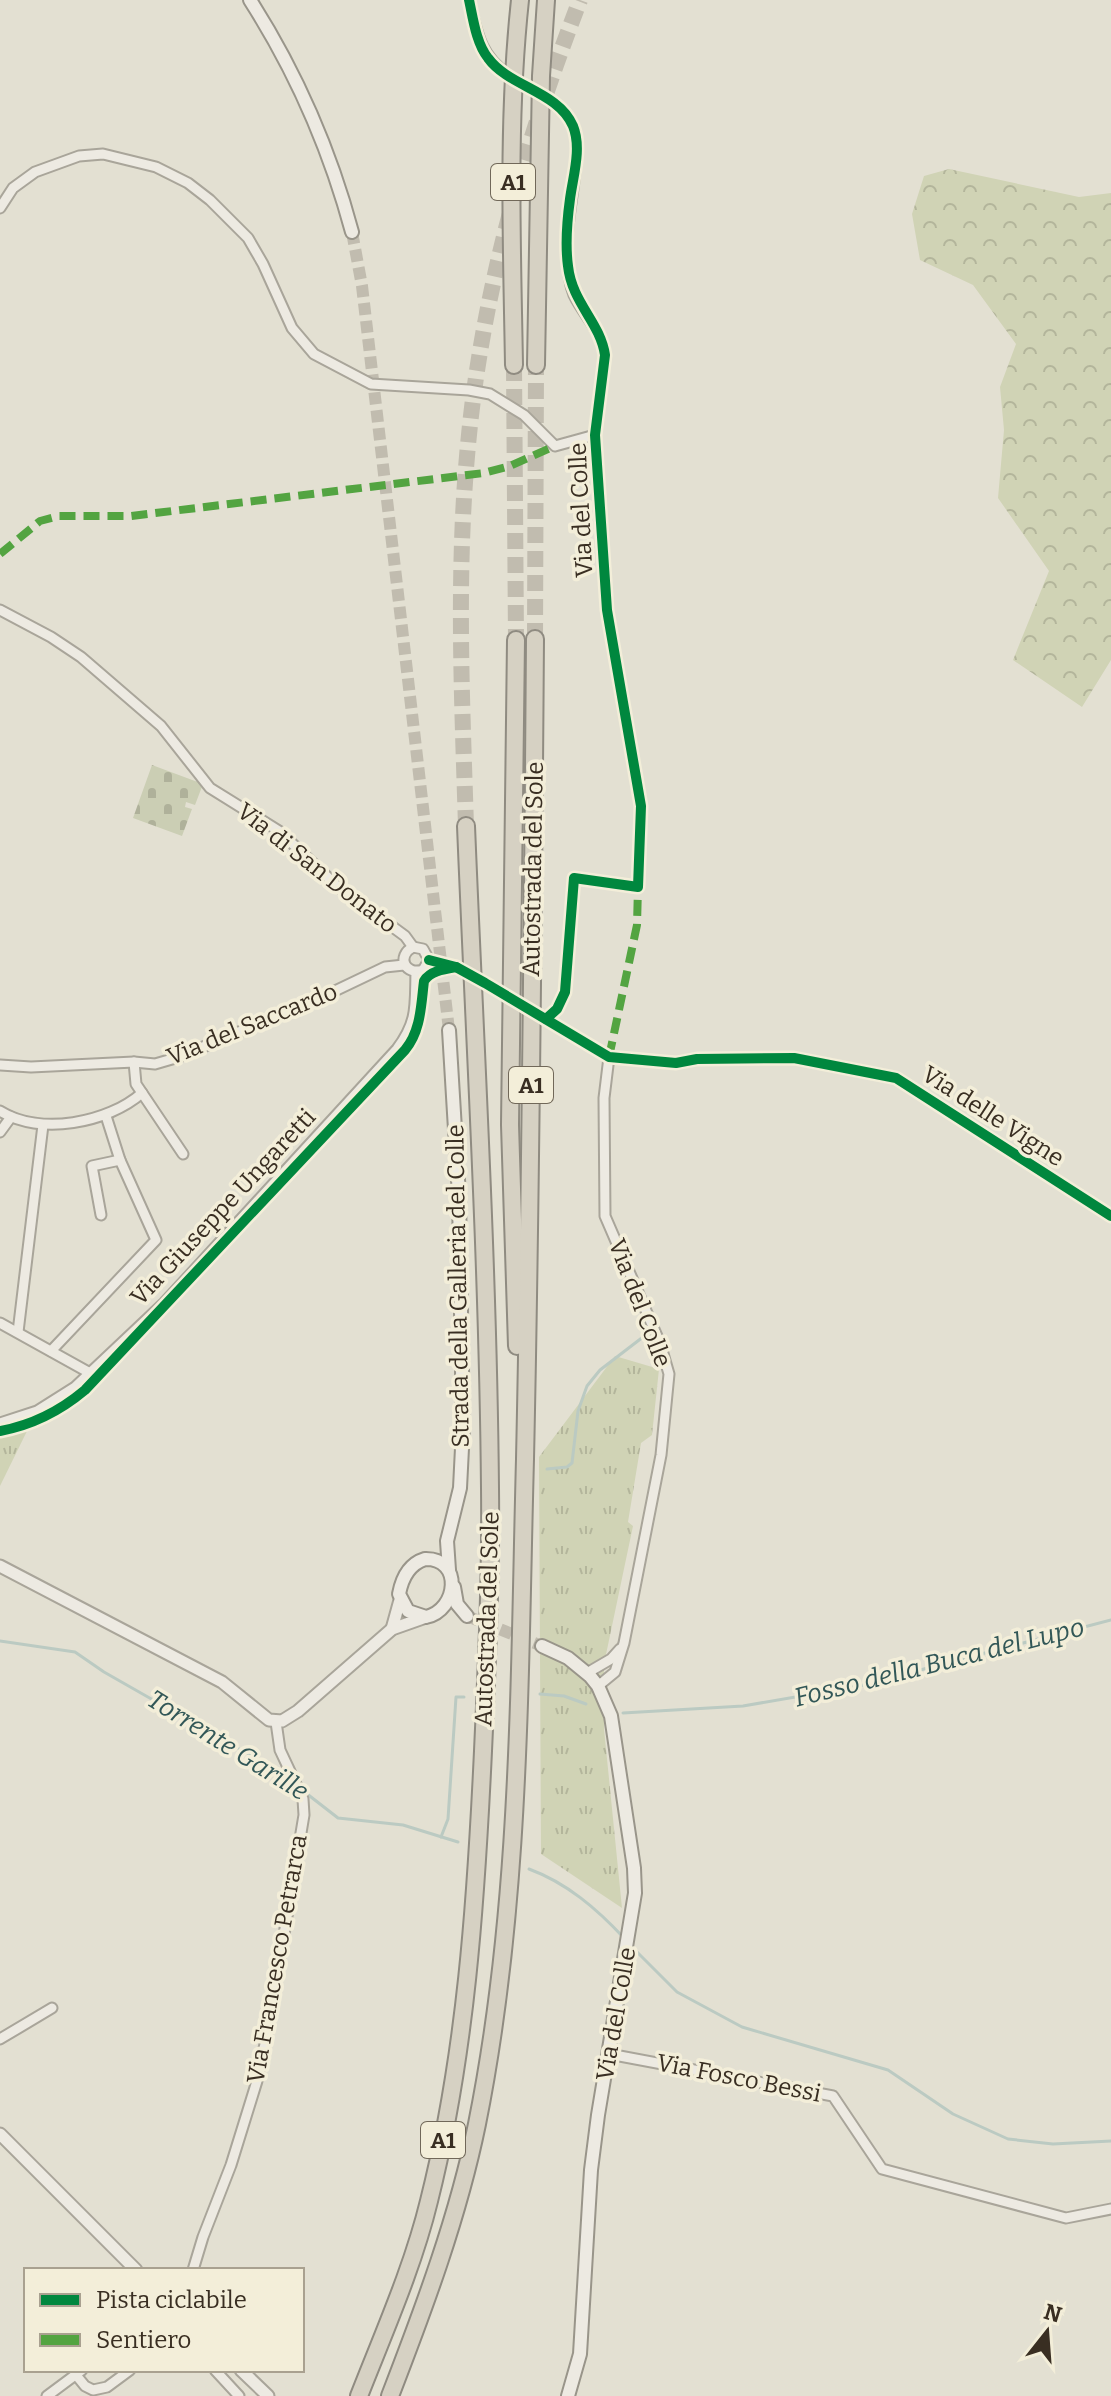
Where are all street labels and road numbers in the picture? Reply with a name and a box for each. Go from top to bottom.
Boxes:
road number: A1 [491,164,535,200]
street label: Via del Colle [563,442,599,578]
street label: Autostrada del Sole [517,761,549,977]
street label: Via di San Donato [232,797,402,939]
street label: Via del Saccardo [163,977,341,1071]
street label: Via delle Vigne [917,1060,1069,1172]
road number: A1 [509,1067,553,1103]
street label: Via Giuseppe Ungaretti [125,1103,321,1311]
street label: Strada della Galleria del Colle [441,1124,475,1448]
street label: Via del Colle [603,1235,677,1371]
street label: Autostrada del Sole [469,1511,505,1727]
street label: Via Francesco Petrarca [241,1832,313,2086]
street label: Via del Colle [590,1945,642,2083]
street label: Via Fosco Bessi [654,2048,824,2108]
road number: A1 [421,2122,465,2158]

